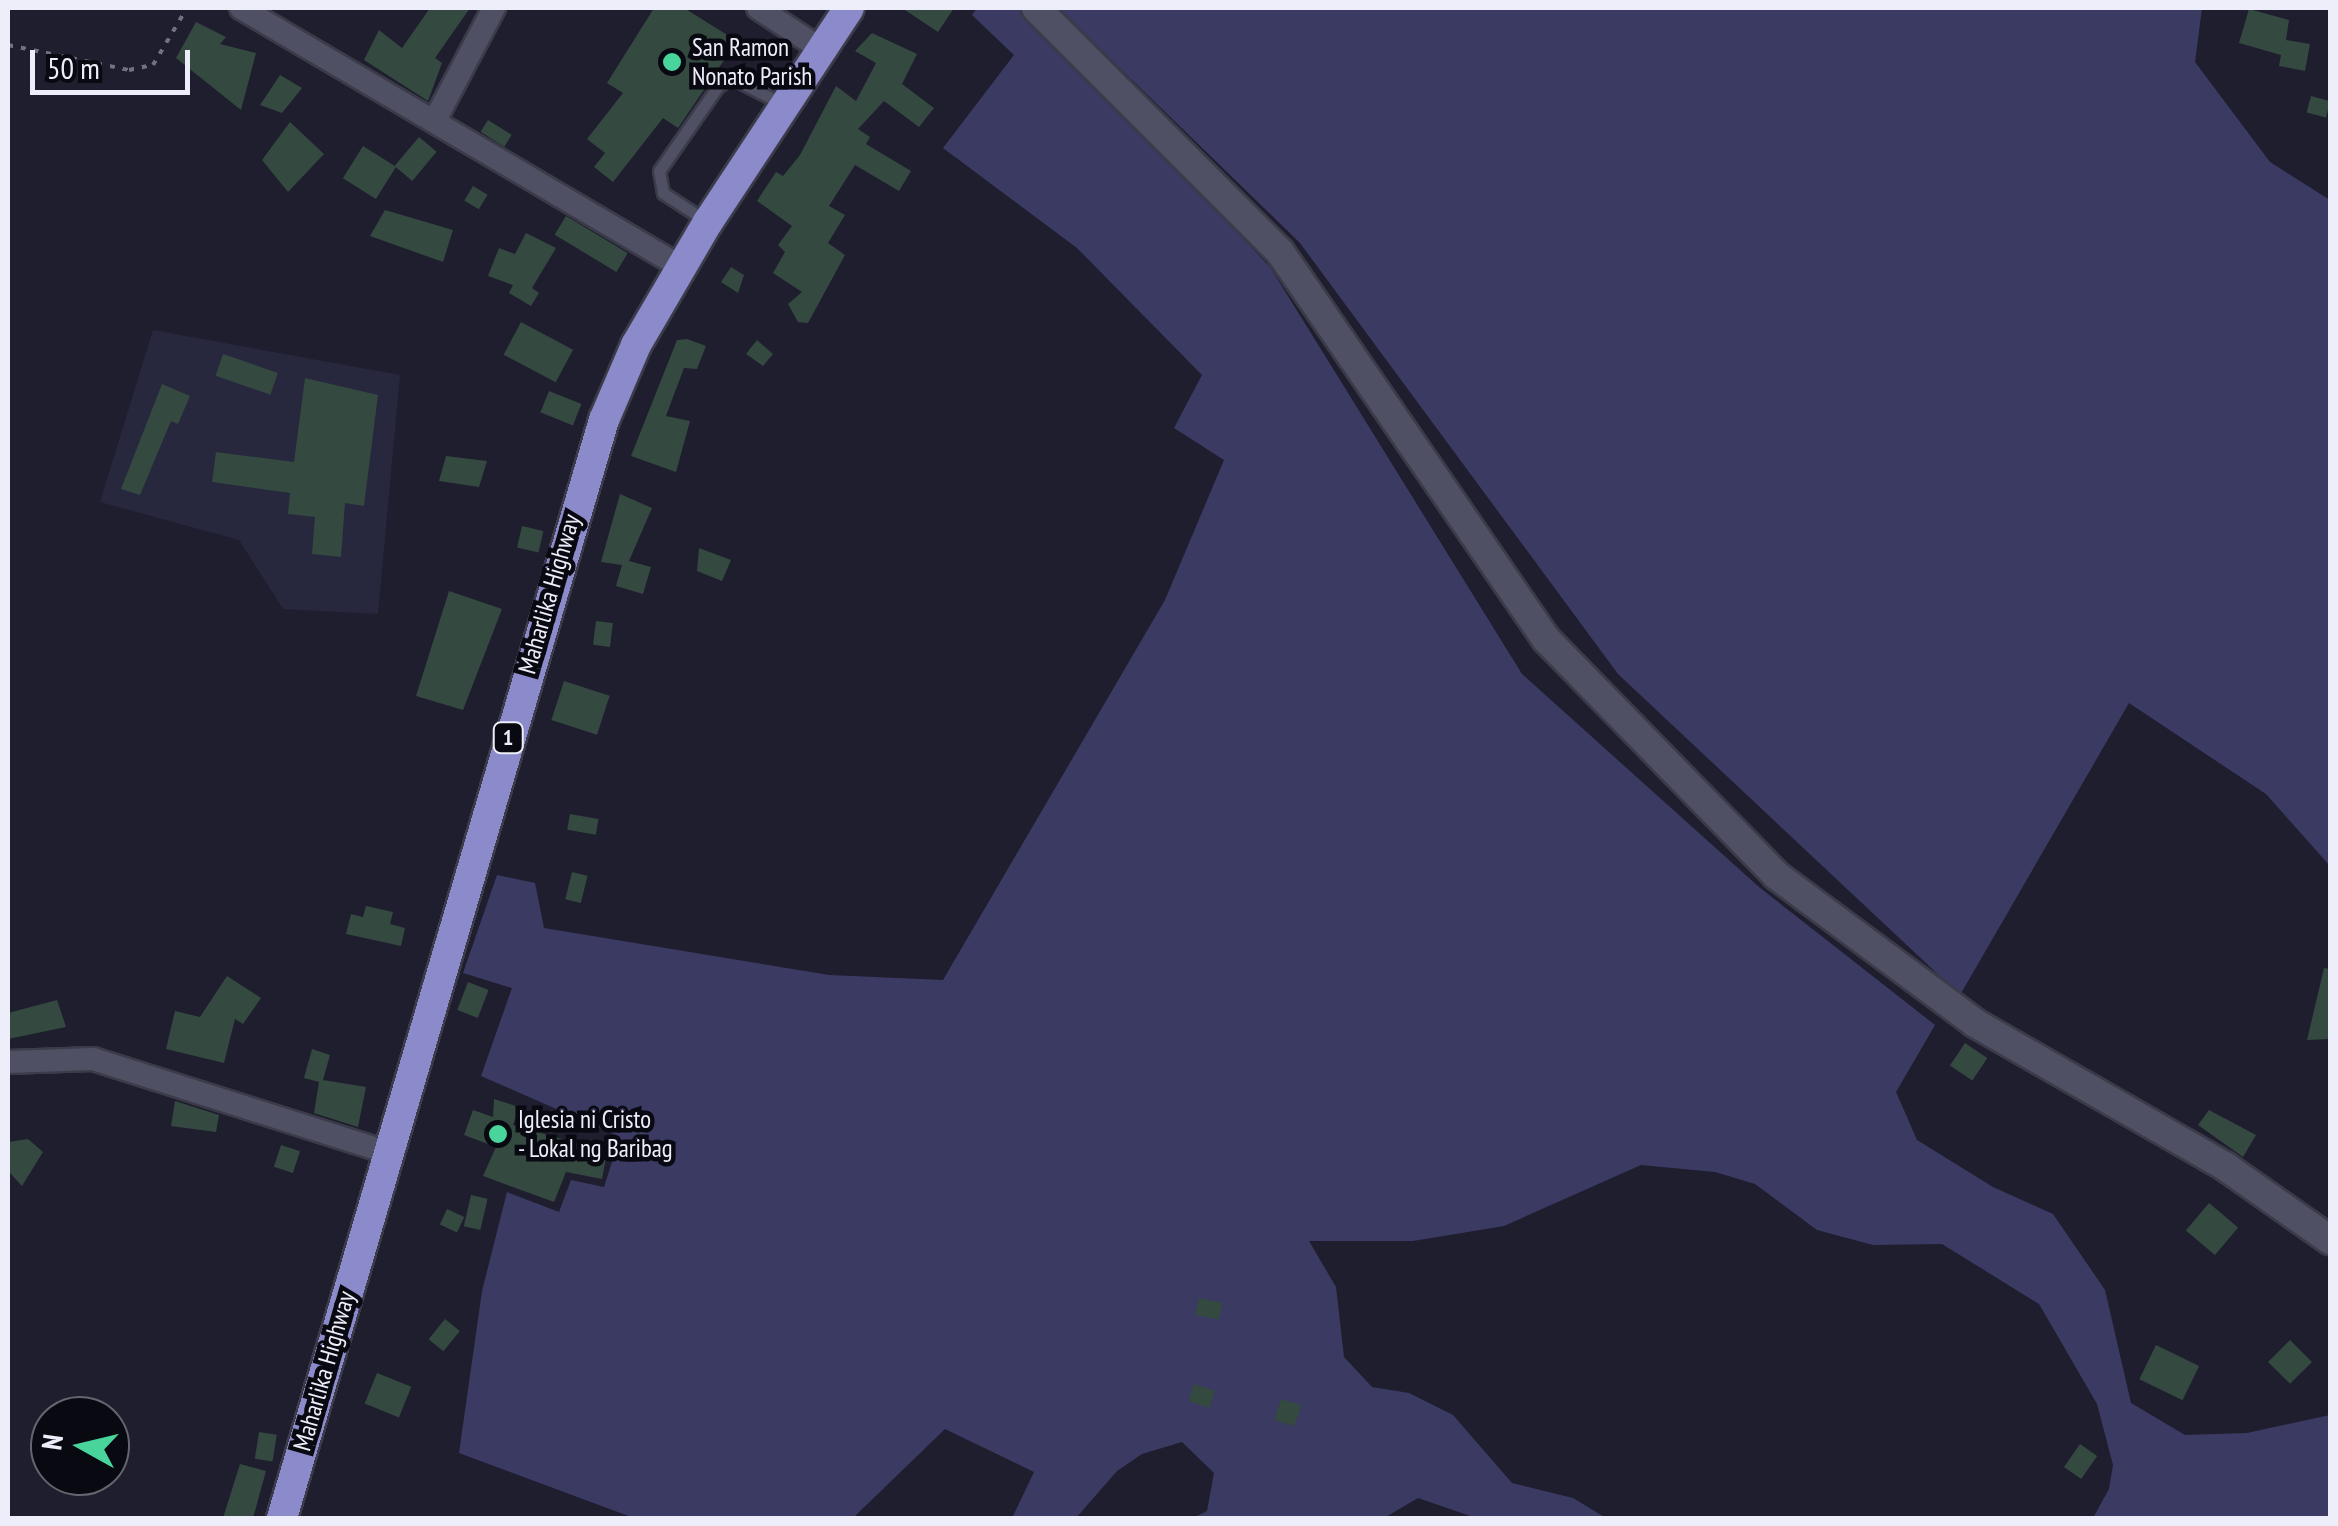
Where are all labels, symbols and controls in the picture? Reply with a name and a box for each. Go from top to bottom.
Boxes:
scale bar [35,30,195,92]
place label: San Ramon Nonato Parish [692,33,812,92]
text: 50 m [47,48,100,87]
marker: San Ramon Nonato Parish [661,51,683,73]
street label: Maharlika Highway [512,511,586,677]
road number: 1 [490,721,526,755]
place label: Iglesia ni Cristo - Lokal ng Baribag [518,1105,674,1164]
marker: Iglesia ni Cristo - Lokal ng Baribag [487,1123,509,1145]
street label: Maharlika Highway [287,1288,361,1454]
north arrow [30,1396,130,1496]
text: N [32,1432,71,1452]

